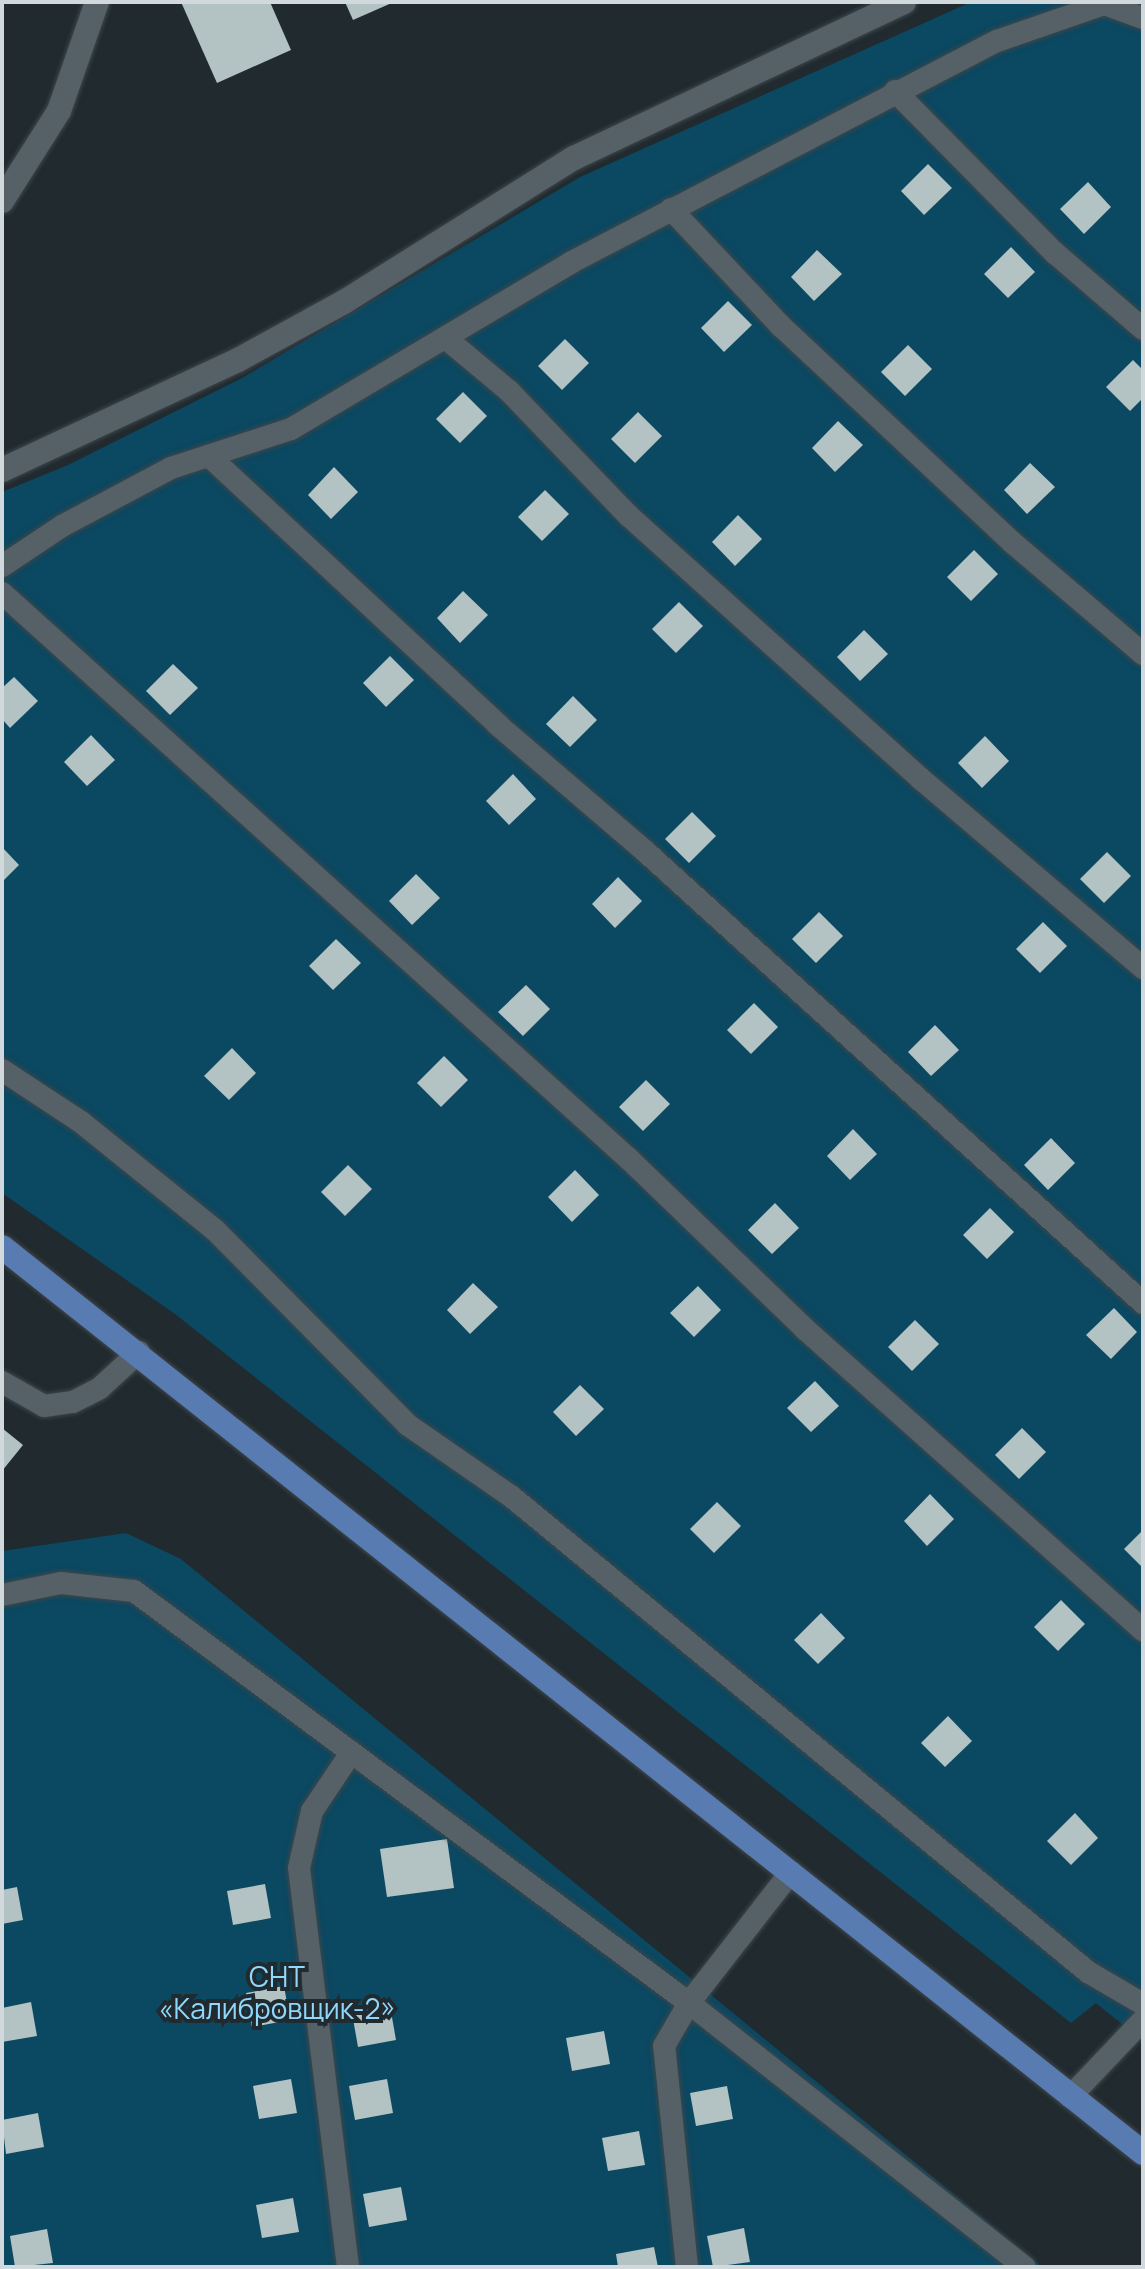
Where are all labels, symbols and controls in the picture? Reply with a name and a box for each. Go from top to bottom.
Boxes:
park label: СНТ «Калибровщик-2» [159,1959,395,2025]

